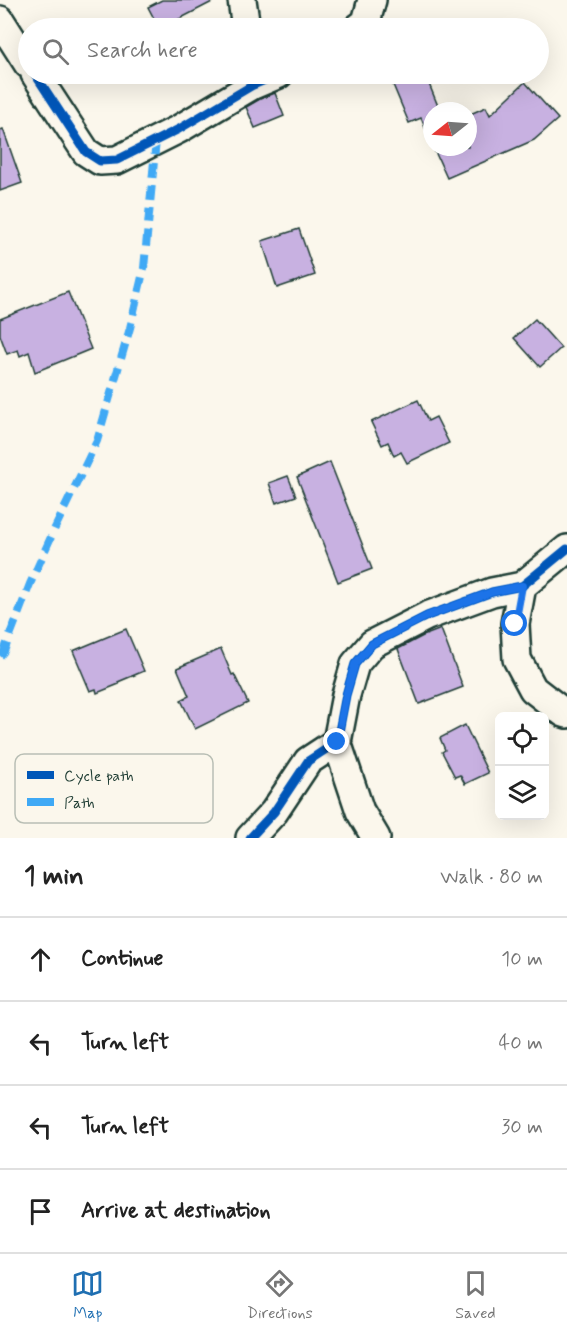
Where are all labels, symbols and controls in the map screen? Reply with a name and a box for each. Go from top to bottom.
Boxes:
search box [18,18,549,84]
icon: search [39,35,72,68]
text: Search here [87,37,198,65]
north arrow [423,102,477,156]
route start [501,610,527,636]
map controls [495,712,549,820]
button: locate [495,712,549,766]
route end [323,728,349,754]
legend [15,754,213,823]
text: Cycle path [64,766,134,787]
button: layers [495,766,549,820]
text: Path [64,793,95,814]
text: 1 min [24,860,84,894]
text: Walk · 80 m [440,864,543,891]
icon: ahead [24,943,57,976]
text: Continue [81,945,163,973]
text: 10 m [501,946,543,973]
icon: left [24,1027,57,1060]
text: Turn left [81,1029,169,1057]
text: 40 m [499,1030,543,1057]
icon: left [24,1111,57,1144]
text: Turn left [81,1113,169,1141]
text: 30 m [501,1114,543,1141]
icon: arrive [24,1195,57,1228]
text: Arrive at destination [81,1197,271,1225]
tab: Map [71,1267,104,1324]
tab: Directions [247,1267,313,1324]
tab: Saved [455,1267,496,1324]

